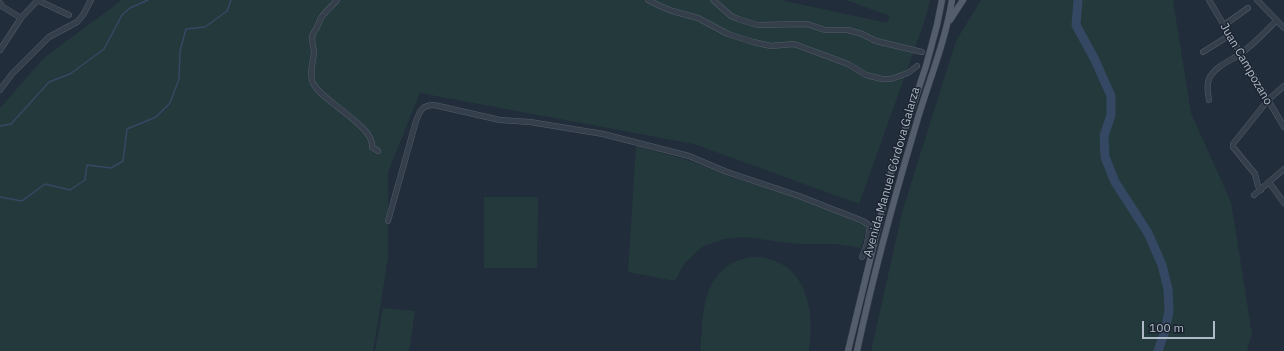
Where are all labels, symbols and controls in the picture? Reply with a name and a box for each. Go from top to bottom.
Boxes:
street label: Juan Campozano [1217,20,1275,108]
street label: Avenida Manuel Córdova Galarza [861,85,923,259]
scale bar [1144,313,1217,339]
text: 100 m [1149,320,1184,335]

